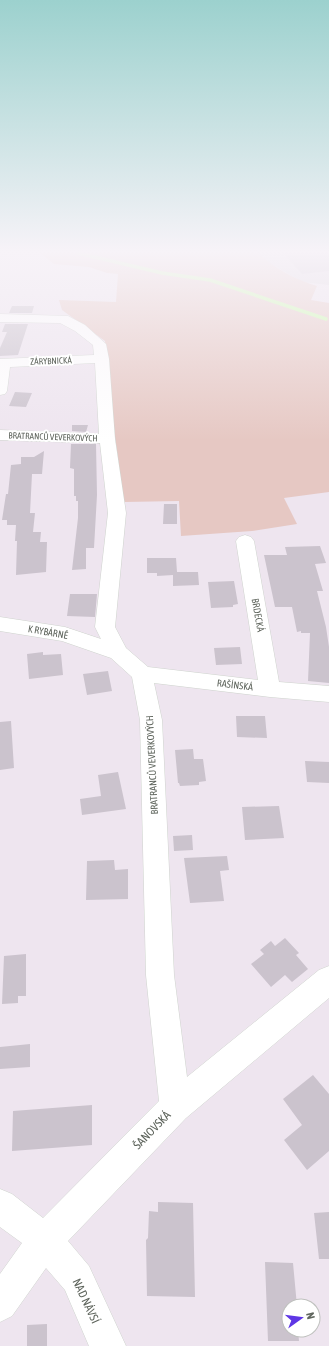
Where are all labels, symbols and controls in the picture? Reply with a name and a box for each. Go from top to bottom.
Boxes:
street label: ZÁRYBNICKÁ [30,355,73,367]
street label: BRATRANCŮ VEVERKOVÝCH [8,429,98,444]
street label: BRDECKÁ [250,597,266,633]
street label: K RYBÁRNĚ [27,623,70,641]
street label: RAŠÍNSKÁ [216,677,254,693]
street label: BRATRANCŮ VEVERKOVÝCH [144,715,160,815]
street label: ŠANOVSKÁ [130,1108,174,1152]
street label: NAD NÁVSÍ [70,1276,102,1326]
north arrow [281,1298,321,1338]
text: N [304,1311,317,1320]

